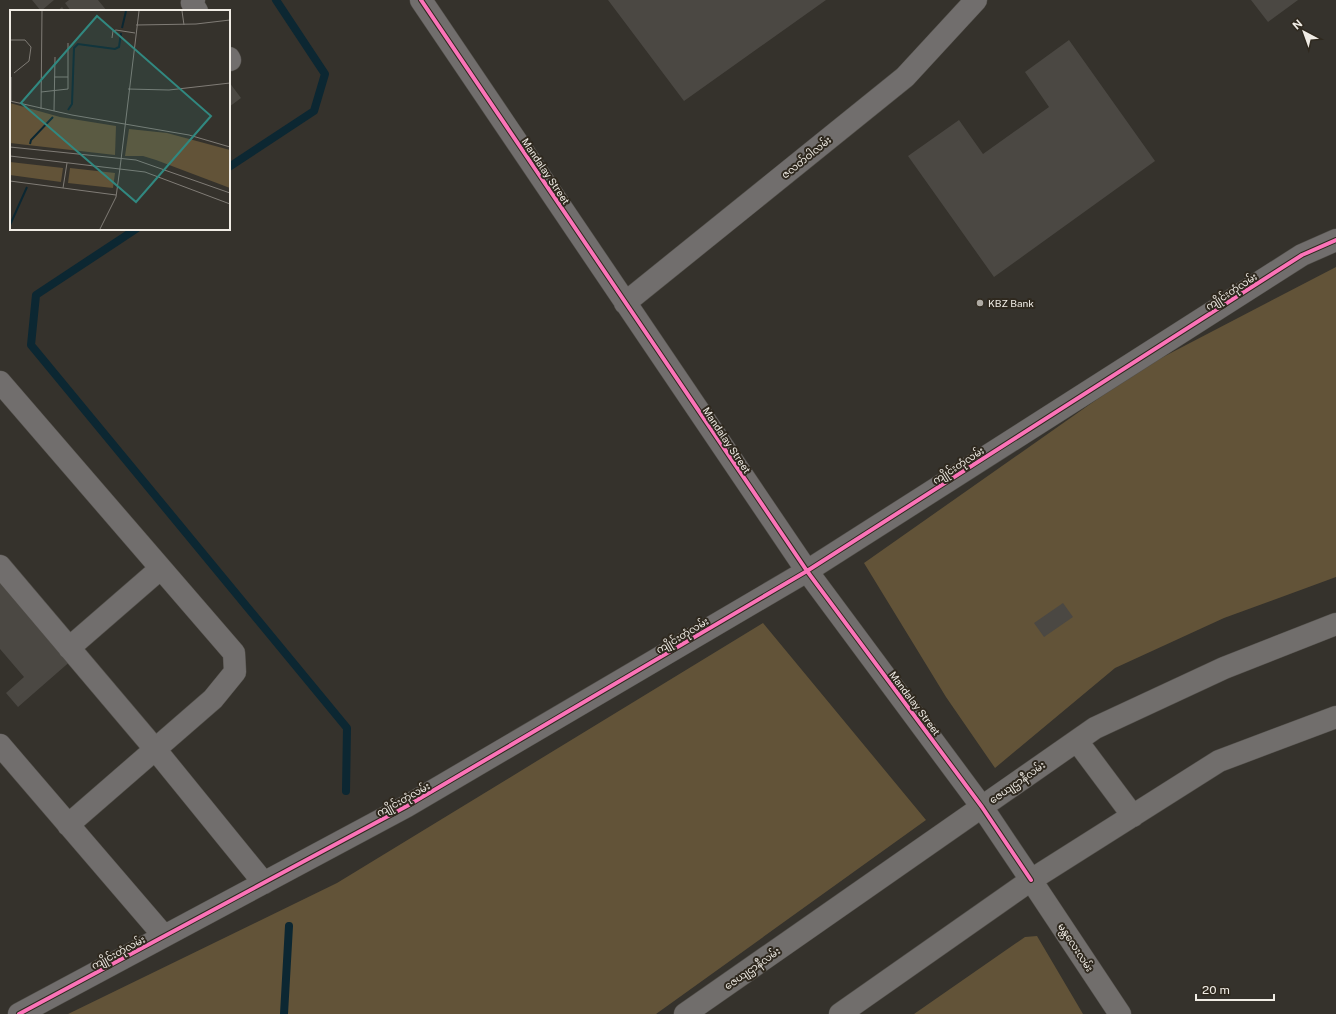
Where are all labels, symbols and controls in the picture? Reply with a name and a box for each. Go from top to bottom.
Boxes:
inset map [10,10,230,230]
north arrow [1284,12,1324,52]
text: N [1290,17,1305,32]
street label: ဇလတ်ဝါလမ်း [778,133,833,181]
street label: Mandalay Street [520,136,573,206]
street label: ကျိုင်းတုံလမ်း [1202,269,1261,315]
place label: KBZ Bank [988,297,1034,309]
marker: KBZ Bank [975,298,985,308]
street label: Mandalay Street [701,405,754,475]
street label: ကျိုင်းတုံလမ်း [929,443,988,489]
street label: ကျိုင်းတုံလမ်း [653,614,712,658]
street label: Mandalay Street [887,669,943,737]
street label: ဇေယျဌာနီလမ်း [986,758,1049,808]
street label: ကျိုင်းတုံလမ်း [374,779,433,821]
street label: မန္တလေးလမ်း [1053,920,1097,975]
street label: ကျိုင်းတုံလမ်း [89,932,148,974]
street label: ဇေယျဌာနီလမ်း [721,944,784,994]
scale bar [1196,976,1274,1002]
text: 20 m [1202,983,1230,997]

